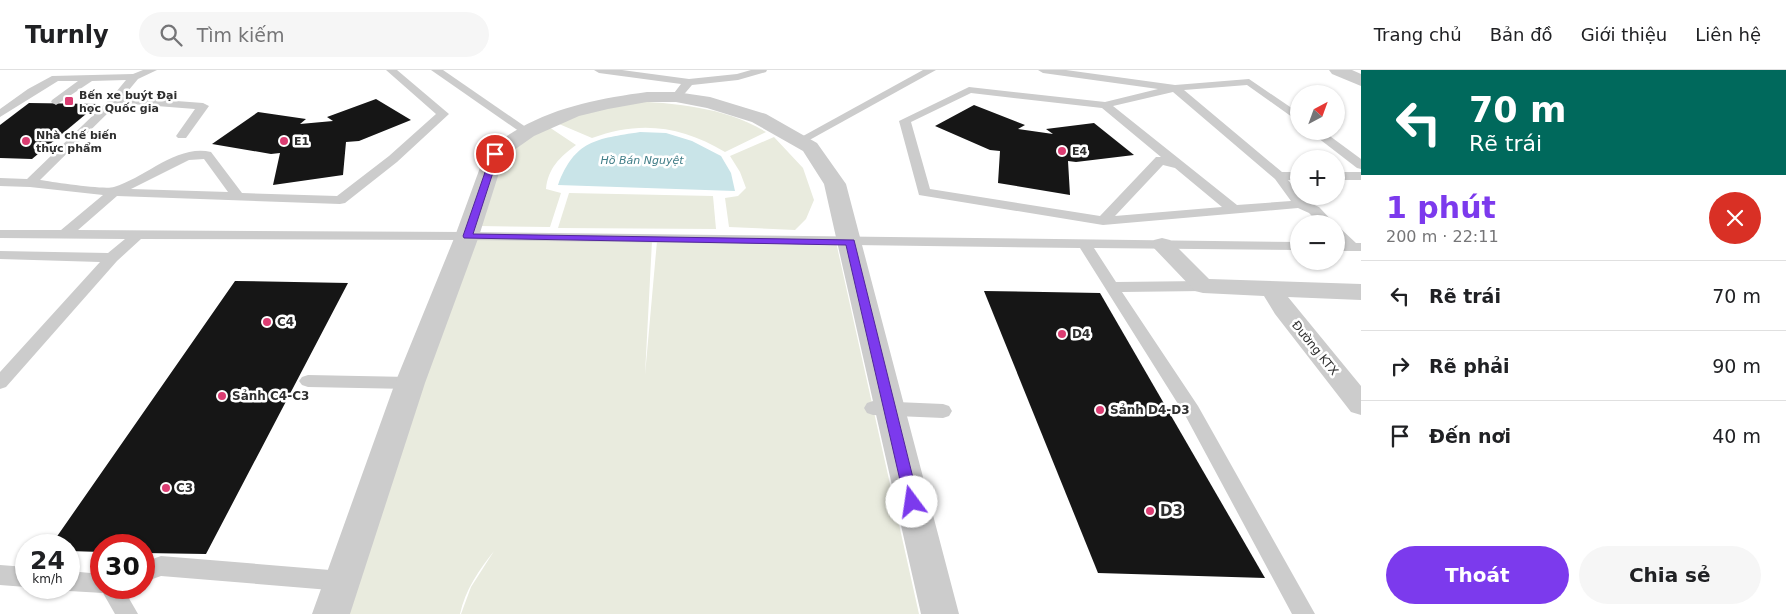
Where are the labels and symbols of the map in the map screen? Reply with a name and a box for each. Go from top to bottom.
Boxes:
north arrow [1290,85,1345,140]
place label: Bến xe buýt Đại học Quốc gia [79,89,177,115]
marker: Bến xe buýt Đại học Quốc gia [63,95,75,107]
place label: Nhà chế biến thực phẩm [36,129,117,155]
pin [474,133,516,175]
marker: Nhà chế biến thực phẩm [20,135,32,147]
marker: E1 [278,135,290,147]
place label: E1 [294,135,309,148]
marker: E4 [1056,145,1068,157]
place label: E4 [1072,145,1088,158]
water label: Hồ Bán Nguyệt [600,154,684,167]
place label: C4 [277,315,294,329]
marker: C4 [261,316,273,328]
street label: Đường KTX [1289,318,1341,378]
place label: D4 [1072,327,1090,341]
marker: D4 [1056,328,1068,340]
place label: Sảnh C4-C3 [232,389,309,403]
marker: Sảnh C4-C3 [216,390,228,402]
place label: Sảnh D4-D3 [1110,403,1190,417]
marker: Sảnh D4-D3 [1094,404,1106,416]
position arrow [885,475,937,527]
place label: C3 [176,481,193,495]
marker: C3 [160,482,172,494]
place label: D3 [1160,502,1183,520]
marker: D3 [1144,505,1156,517]
speed limit sign: 30 [90,534,155,599]

